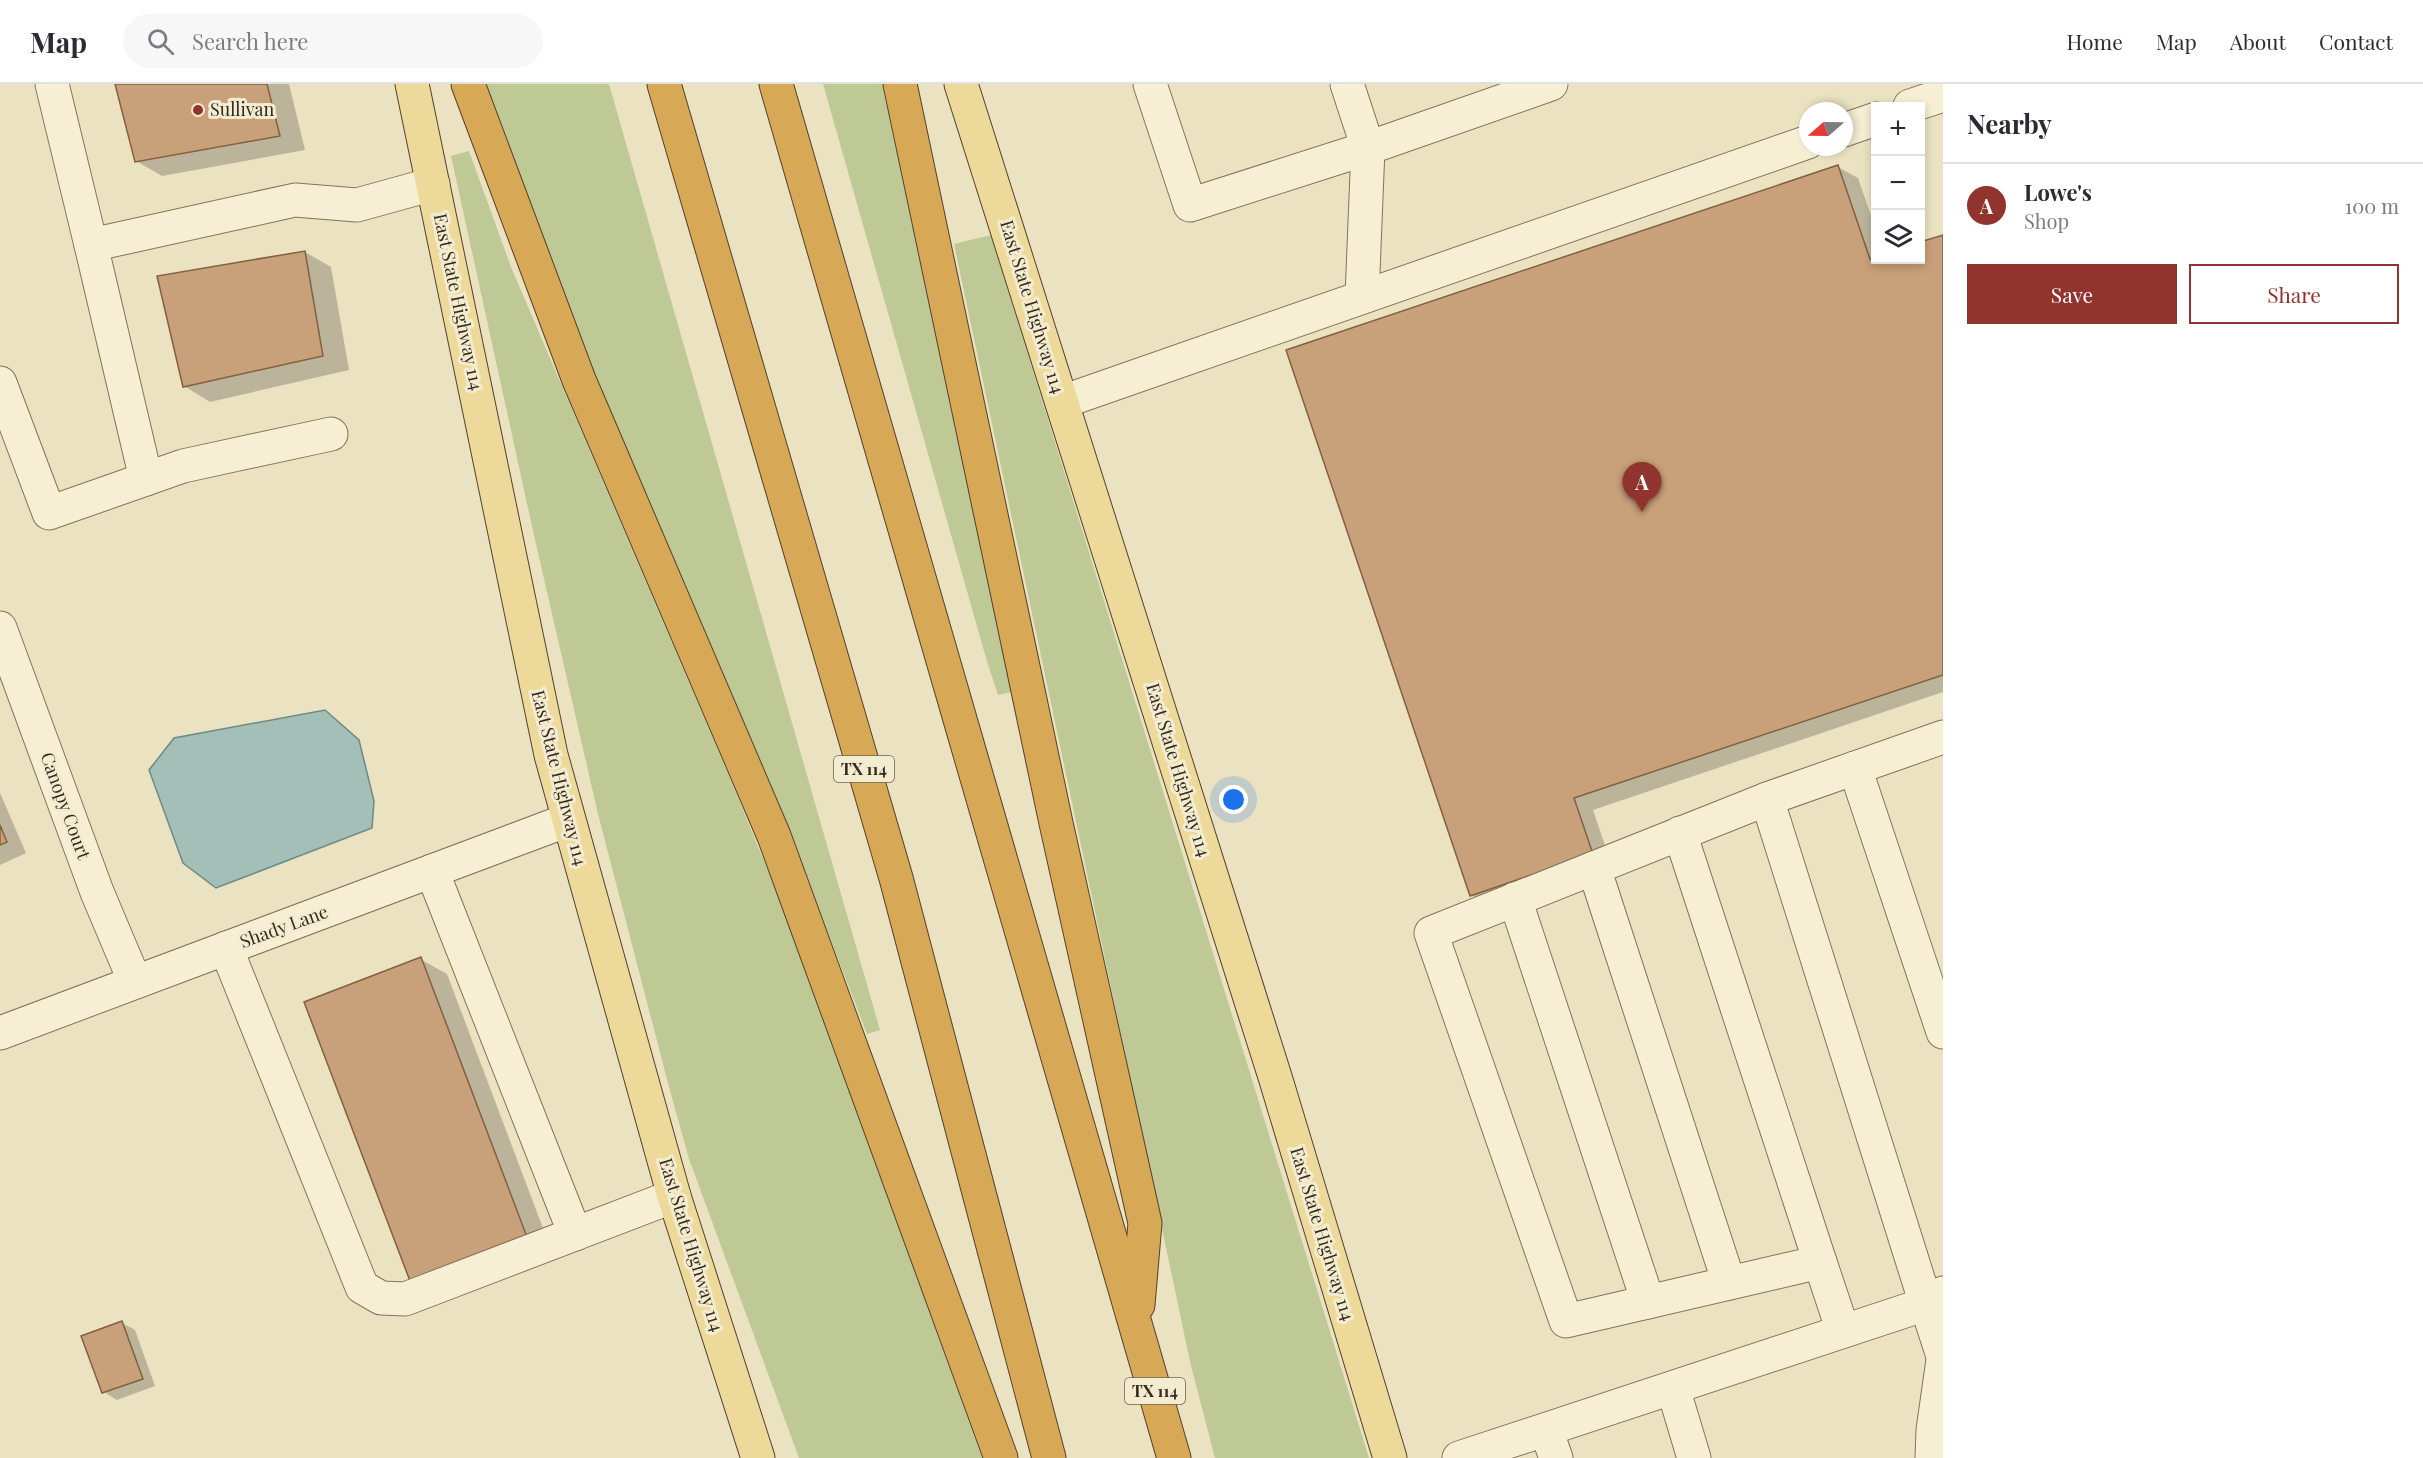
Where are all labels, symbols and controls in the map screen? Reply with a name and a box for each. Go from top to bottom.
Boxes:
search box [123,14,543,68]
text: Map [30,23,87,60]
icon: search [144,25,177,58]
text: Search here [192,26,308,56]
text: Home [2067,27,2123,55]
text: Map [2156,27,2197,55]
text: About [2230,27,2286,55]
text: Contact [2319,27,2393,55]
place label: Sullivan [210,97,274,121]
north arrow [1799,102,1853,156]
map controls [1871,102,1925,264]
button: + [1871,102,1925,156]
marker: Sullivan [191,103,205,117]
text: Nearby [1967,106,2052,141]
button: − [1871,156,1925,210]
text: Lowe's [2024,177,2092,207]
text: A [1980,192,1993,219]
text: 100 m [2345,192,2399,219]
text: Shop [2024,207,2069,234]
button: layers [1871,210,1925,264]
street label: East State Highway 114 [428,211,489,393]
street label: East State Highway 114 [995,217,1071,397]
button: Save [1967,264,2177,324]
button: Share [2189,264,2399,324]
pin: A [1622,462,1662,512]
street label: East State Highway 114 [1141,680,1217,860]
street label: East State Highway 114 [527,687,593,868]
street label: Canopy Court [35,749,97,863]
road number: TX 114 [834,756,894,782]
your location [1219,785,1248,814]
street label: Shady Lane [236,899,331,953]
street label: East State Highway 114 [1285,1144,1361,1324]
street label: East State Highway 114 [654,1155,730,1335]
road number: TX 114 [1125,1378,1185,1404]

